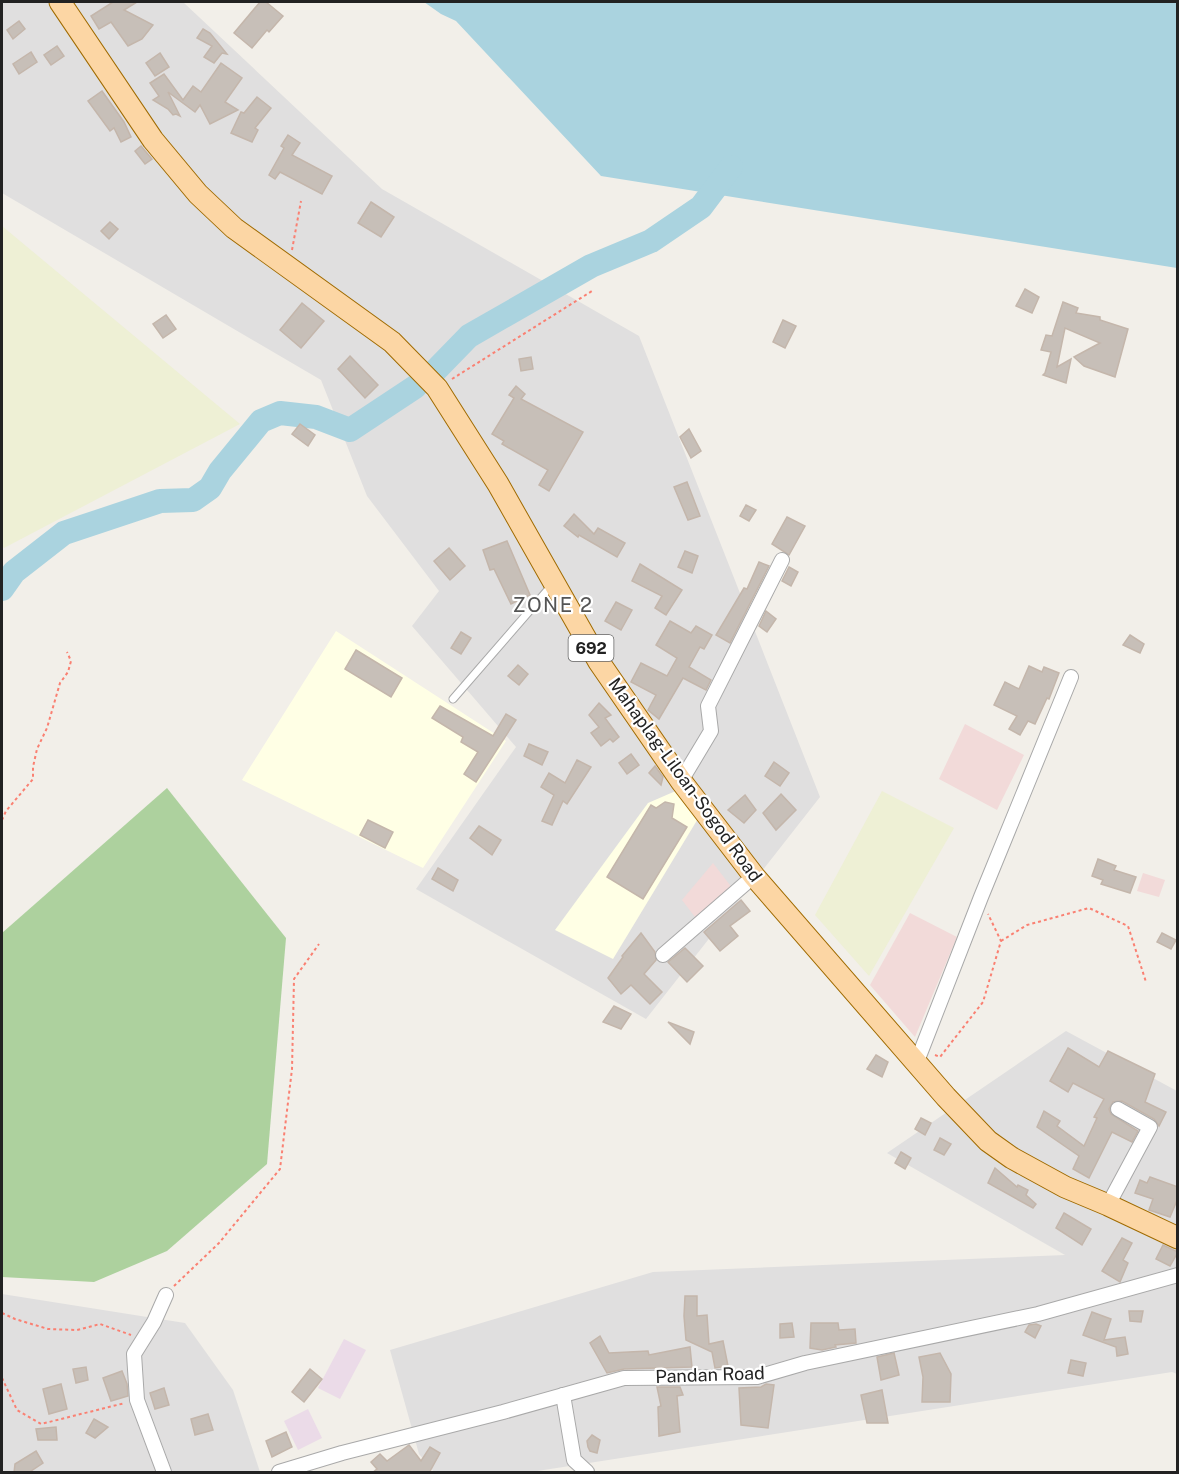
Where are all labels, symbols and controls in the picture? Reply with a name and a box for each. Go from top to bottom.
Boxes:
district label: ZONE 2 [513,593,593,617]
road number: 692 [568,635,614,661]
street label: Mahaplag-Liloan-Sogod Road [604,674,767,886]
street label: Pandan Road [655,1362,765,1387]

